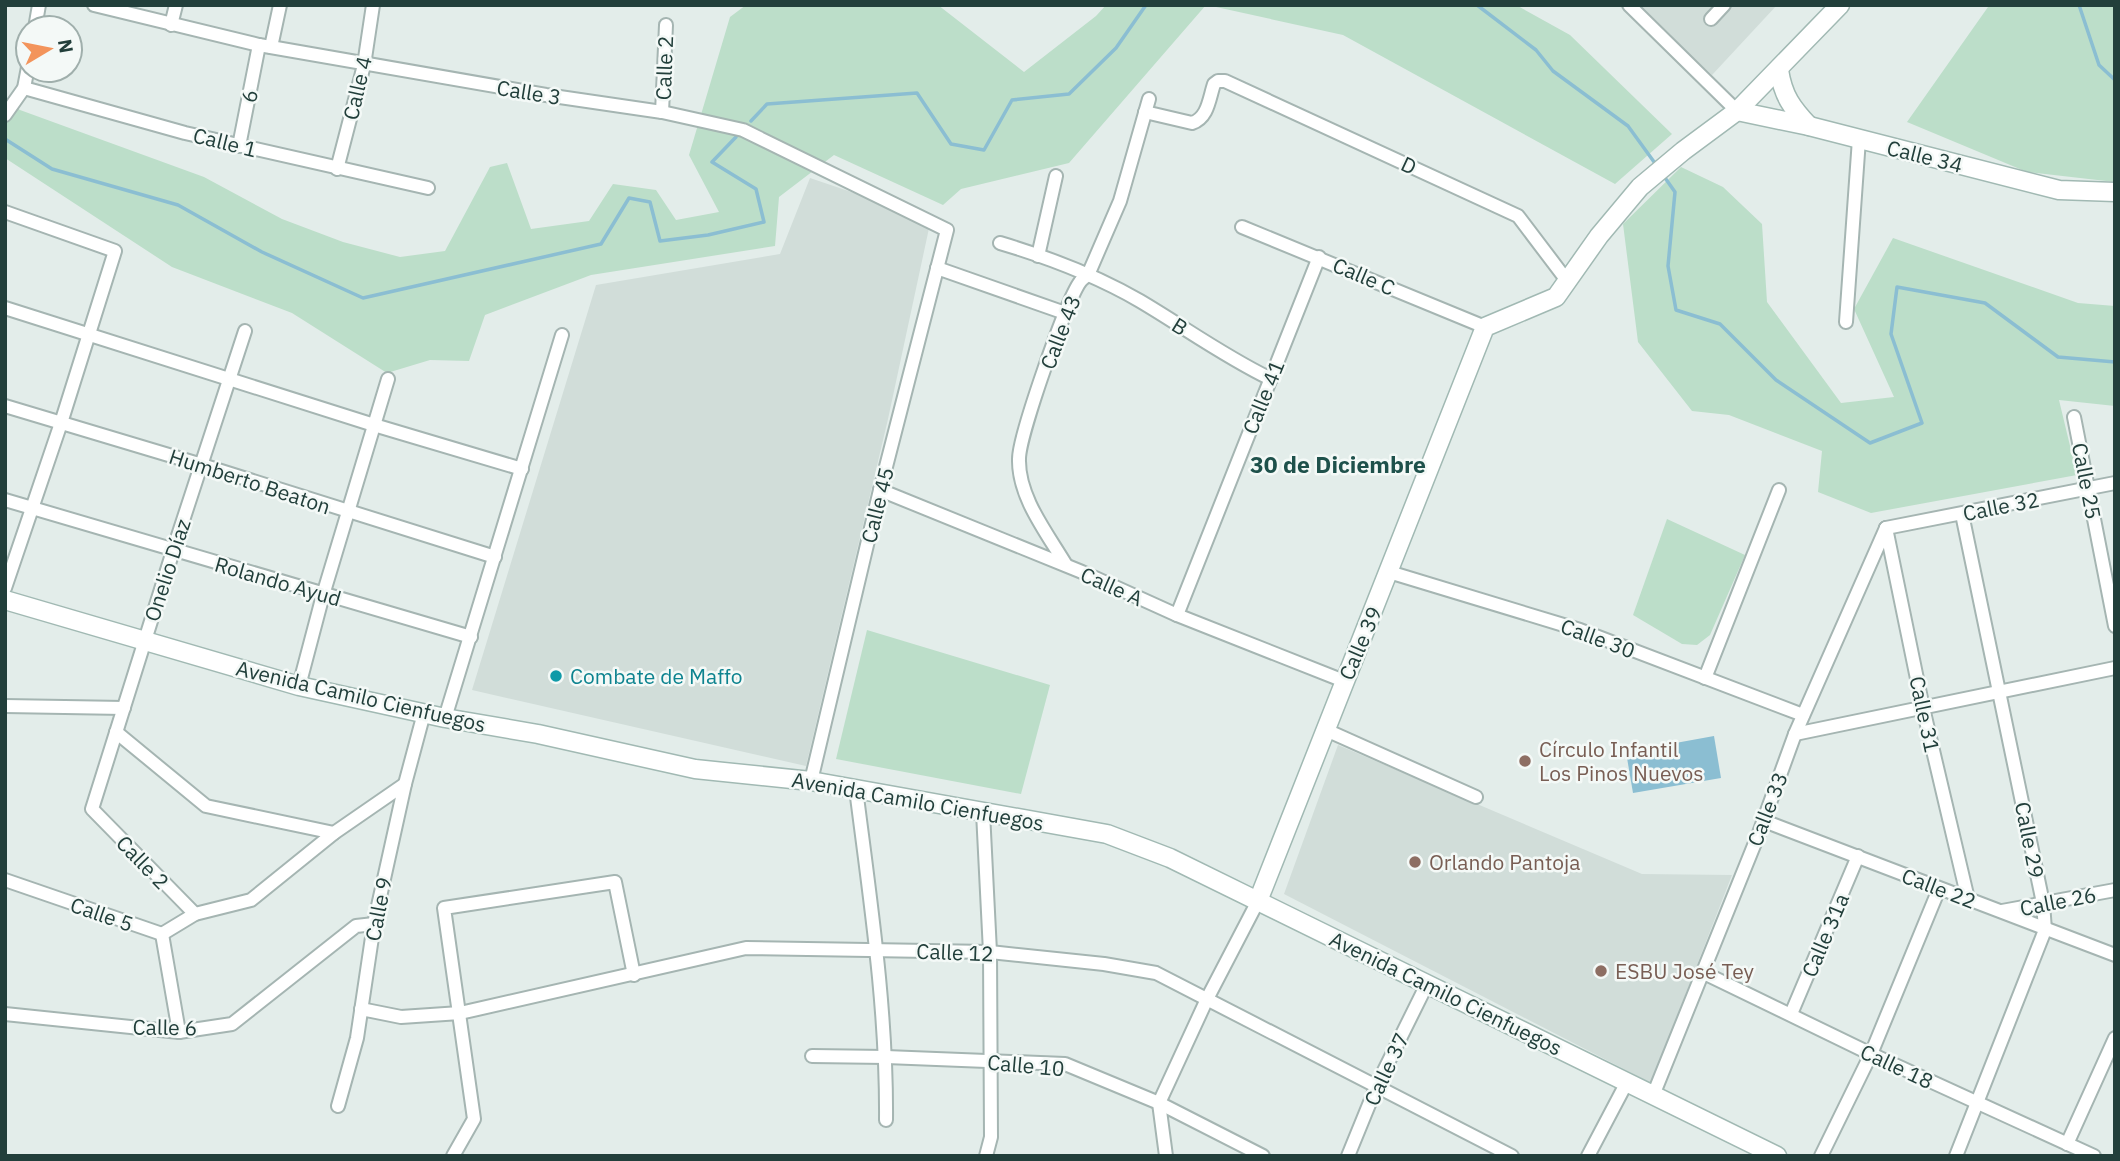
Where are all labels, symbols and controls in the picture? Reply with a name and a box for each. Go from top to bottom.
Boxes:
north arrow [14,14,84,84]
street label: Calle 2 [649,35,679,101]
text: N [53,37,79,55]
street label: Calle 4 [336,53,378,123]
street label: Calle 3 [495,73,563,111]
street label: 6 [234,87,264,105]
street label: Calle 1 [190,121,260,163]
street label: Calle 34 [1884,133,1966,179]
street label: D [1397,149,1421,181]
street label: Calle C [1329,250,1399,302]
street label: Calle 43 [1033,291,1087,373]
street label: B [1167,310,1193,342]
street label: Calle 41 [1236,356,1290,438]
street label: Calle 25 [2066,440,2108,522]
street label: Humberto Beaton [166,442,334,520]
district label: 30 de Diciembre [1250,449,1426,479]
street label: Calle 45 [854,464,900,546]
street label: Calle 32 [1960,485,2042,527]
street label: Onelio Díaz [137,515,197,625]
street label: Rolando Ayud [211,550,345,612]
street label: Calle A [1076,560,1148,612]
street label: Calle 39 [1332,602,1388,684]
street label: Calle 30 [1557,612,1639,664]
street label: Avenida Camilo Cienfuegos [233,654,489,738]
place label: Combate de Maffo [570,662,743,690]
marker: Combate de Maffo [548,668,564,684]
street label: Calle 31 [1903,673,1947,755]
place label: Círculo Infantil Los Pinos Nuevos [1539,735,1703,787]
marker: Círculo Infantil Los Pinos Nuevos [1517,753,1533,769]
street label: Avenida Camilo Cienfuegos [790,765,1046,837]
street label: Calle 33 [1740,768,1794,850]
street label: Calle 29 [2009,799,2051,881]
street label: Calle 2 [110,829,176,895]
place label: Orlando Pantoja [1429,848,1581,876]
marker: Orlando Pantoja [1407,854,1423,870]
street label: Calle 22 [1898,861,1980,915]
street label: Calle 9 [358,875,398,943]
street label: Calle 26 [2017,880,2099,922]
street label: Calle 31a [1795,889,1855,981]
street label: Calle 5 [67,890,137,938]
street label: Avenida Camilo Cienfuegos [1325,924,1567,1062]
street label: Calle 12 [916,937,994,967]
place label: ESBU José Tey [1615,957,1755,985]
marker: ESBU José Tey [1593,963,1609,979]
street label: Calle 6 [132,1012,198,1042]
street label: Calle 37 [1357,1028,1415,1110]
street label: Calle 18 [1856,1037,1938,1095]
street label: Calle 10 [986,1048,1066,1082]

